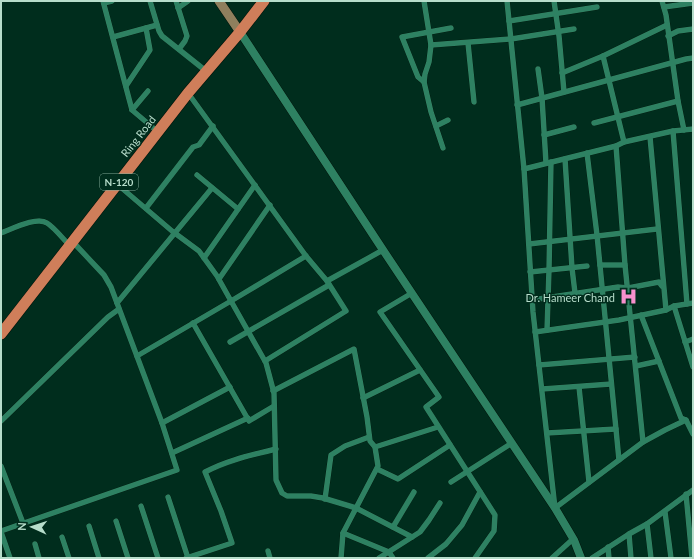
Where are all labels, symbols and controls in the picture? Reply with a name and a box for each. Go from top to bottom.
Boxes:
street label: Ring Road [118,113,158,159]
road number: N-120 [100,174,138,190]
hospital icon: Dr. Hameer Chand [618,287,638,307]
place label: Dr. Hameer Chand [526,291,615,304]
north arrow [12,507,52,547]
text: N [15,522,28,531]

